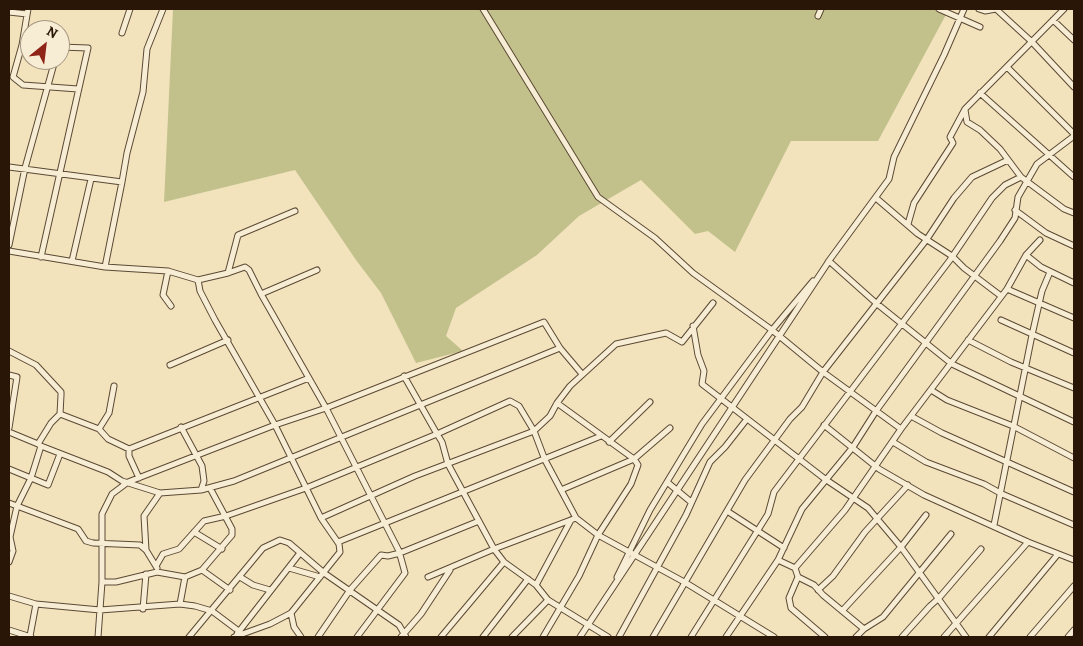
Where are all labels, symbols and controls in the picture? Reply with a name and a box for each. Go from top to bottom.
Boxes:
north arrow [20,20,70,70]
text: N [43,22,61,43]

